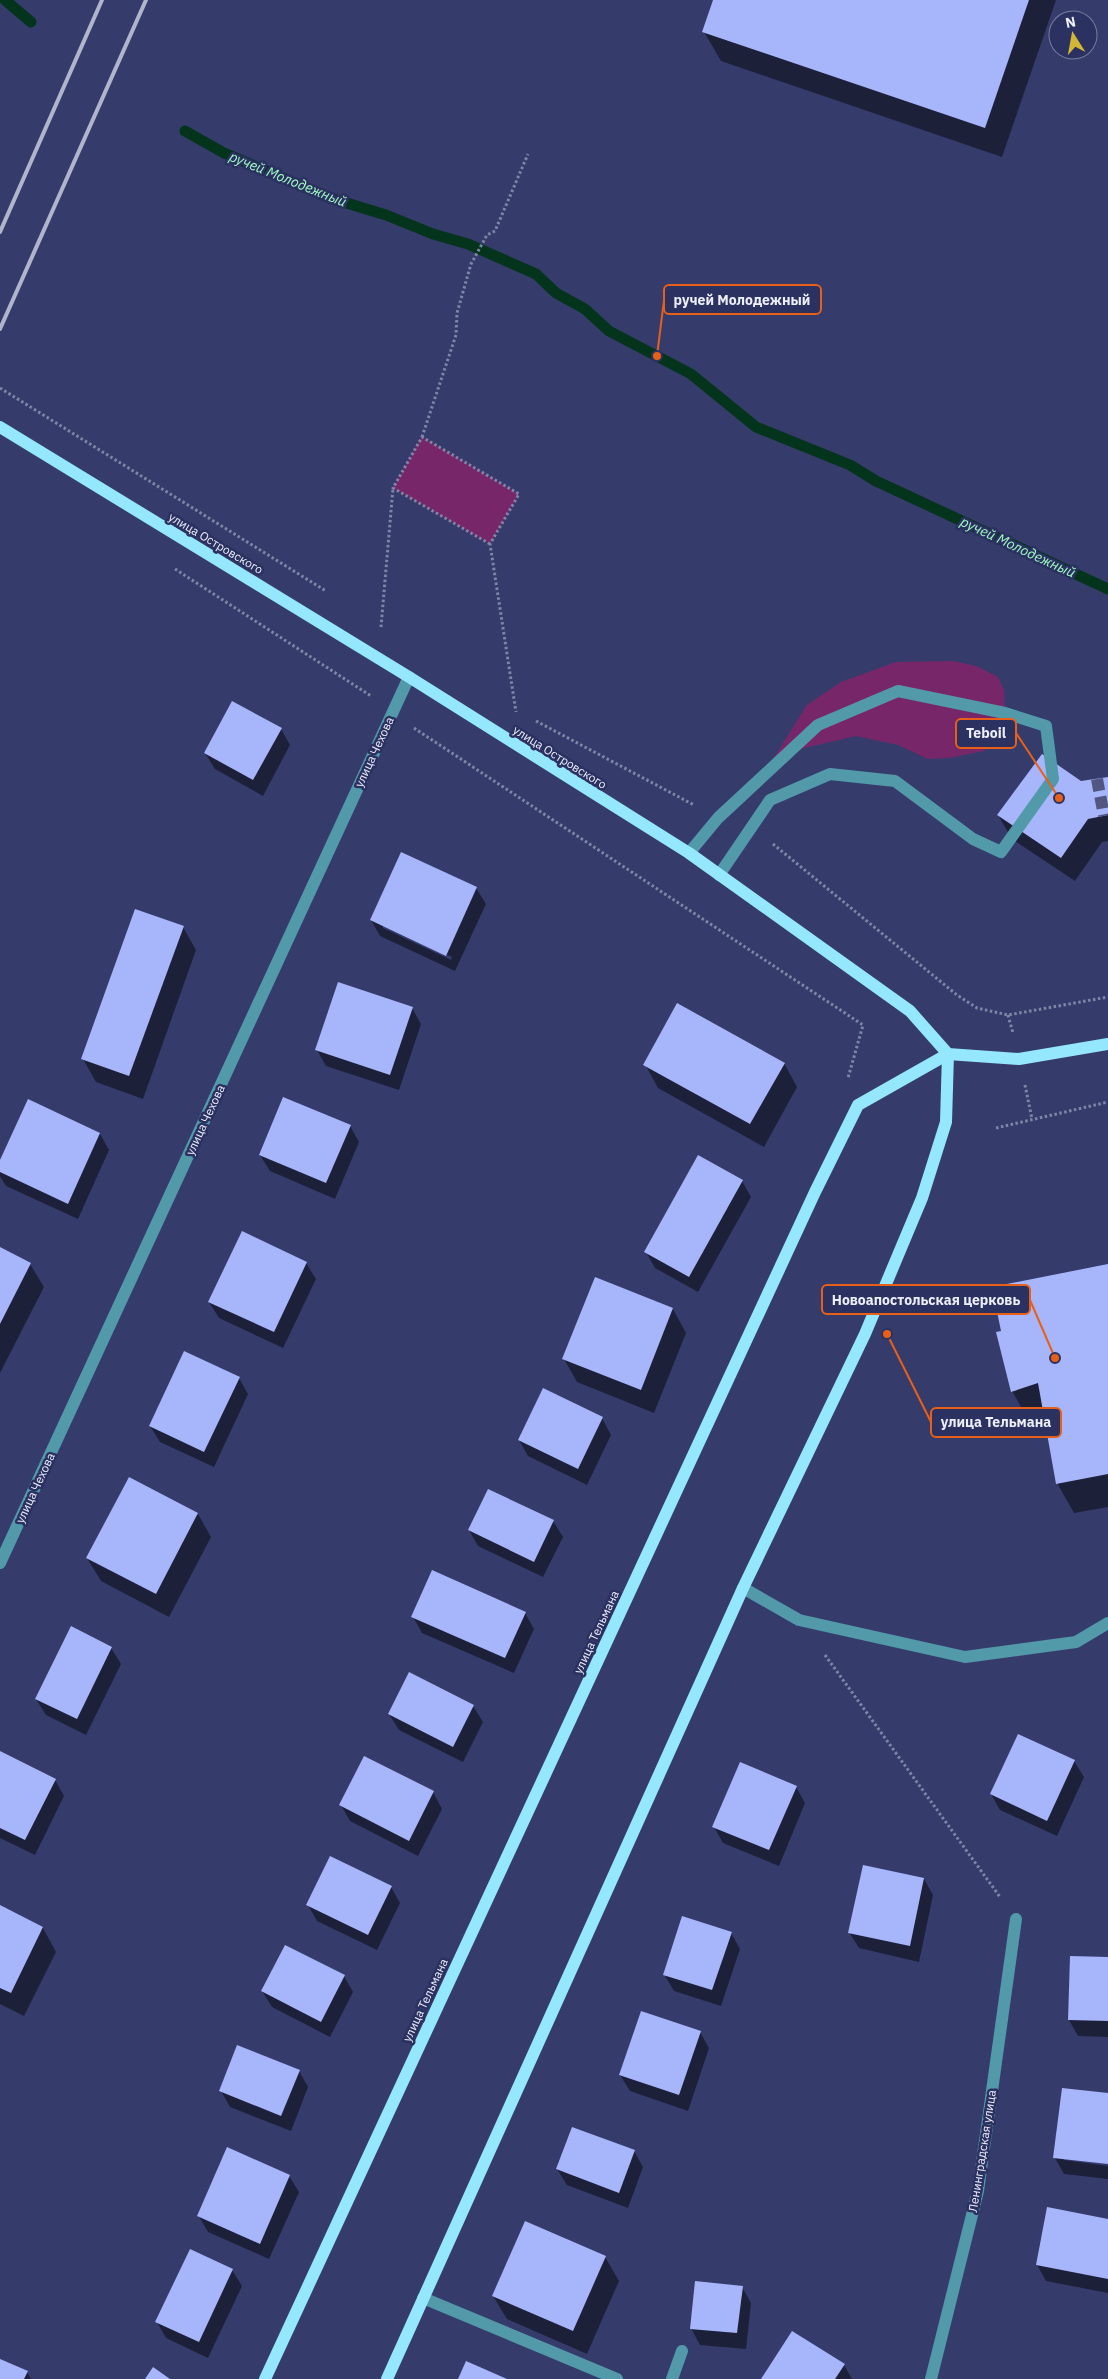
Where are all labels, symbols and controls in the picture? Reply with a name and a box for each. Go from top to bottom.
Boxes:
north arrow [1048,10,1098,60]
text: N [1064,12,1077,32]
water label: ручей Молодежный [226,147,349,211]
callout: ручей Молодежный [664,285,821,314]
text: ручей Молодежный [674,291,810,309]
street label: улица Островского [166,509,266,577]
water label: ручей Молодежный [957,512,1079,582]
street label: улица Чехова [351,714,397,790]
callout: Teboil [956,719,1016,748]
street label: улица Островского [510,722,610,792]
text: Teboil [966,724,1006,742]
street label: улица Чехова [182,1082,228,1158]
callout: Новоапостольская церковь [822,1285,1030,1314]
text: Новоапостольская церковь [832,1291,1020,1309]
callout: улица Тельмана [931,1408,1061,1437]
text: улица Тельмана [941,1413,1051,1431]
street label: улица Чехова [12,1450,58,1526]
street label: улица Тельмана [570,1588,622,1676]
street label: улица Тельмана [399,1956,451,2044]
street label: Ленинградская улица [965,2088,999,2213]

